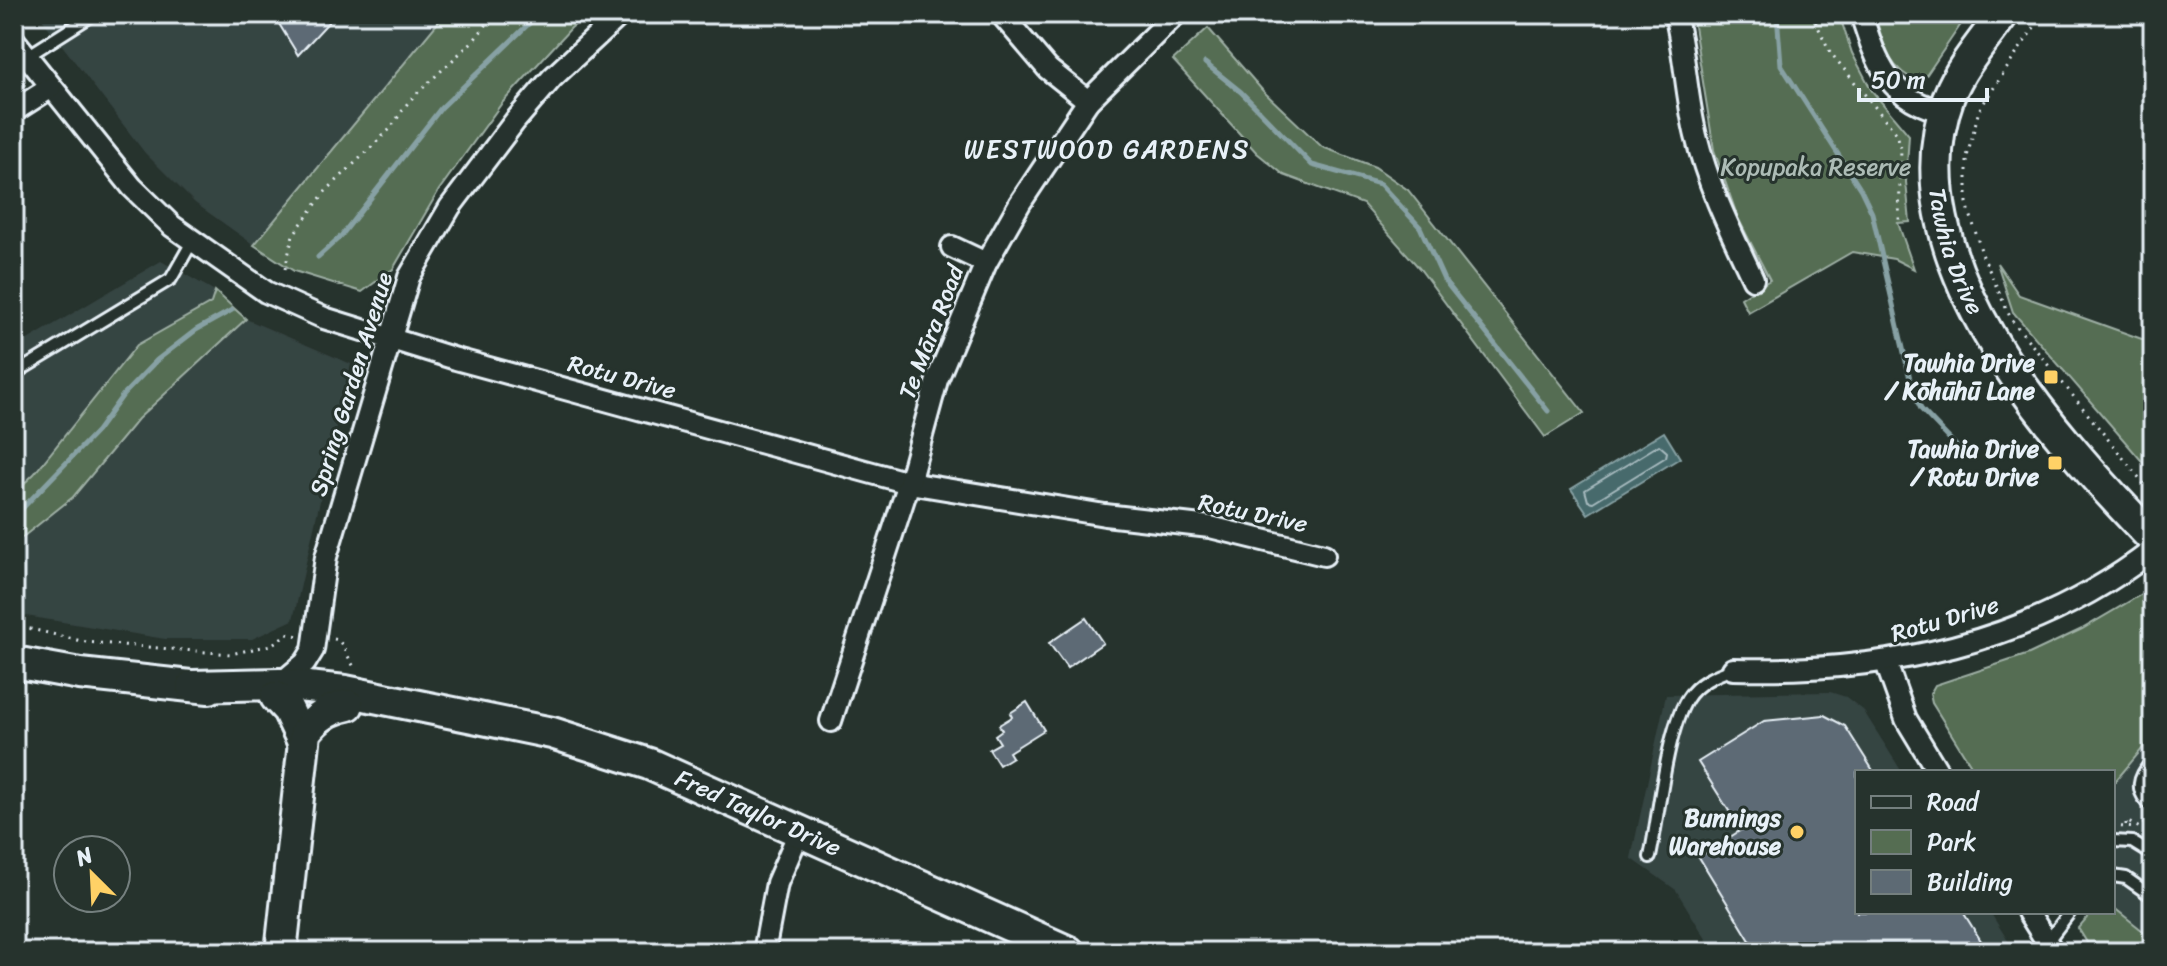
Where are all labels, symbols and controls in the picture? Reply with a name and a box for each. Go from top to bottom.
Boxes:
scale bar [1859,52,1987,102]
text: 50 m [1871,59,1926,101]
district label: WESTWOOD GARDENS [964,126,1250,172]
park label: Kopupaka Reserve [1721,146,1911,188]
street label: Tawhia Drive [1916,186,1996,322]
street label: Te Māra Road [886,257,976,406]
street label: Spring Garden Avenue [297,266,405,501]
street label: Rotu Drive [563,342,681,412]
place label: Tawhia Drive / Kōhūhū Lane [1883,342,2036,412]
marker: Tawhia Drive / Kōhūhū Lane [2042,368,2060,386]
place label: Tawhia Drive / Rotu Drive [1907,428,2040,498]
marker: Tawhia Drive / Rotu Drive [2046,454,2064,472]
street label: Rotu Drive [1195,481,1311,545]
street label: Rotu Drive [1886,584,2004,654]
street label: Fred Taylor Drive [668,757,848,868]
legend [1855,770,2115,914]
text: Road [1927,781,1981,823]
place label: Bunnings Warehouse [1669,797,1782,867]
text: Park [1927,821,1976,863]
marker: Bunnings Warehouse [1788,823,1806,841]
north arrow [52,834,132,914]
text: N [68,835,100,878]
text: Building [1927,861,2013,903]

